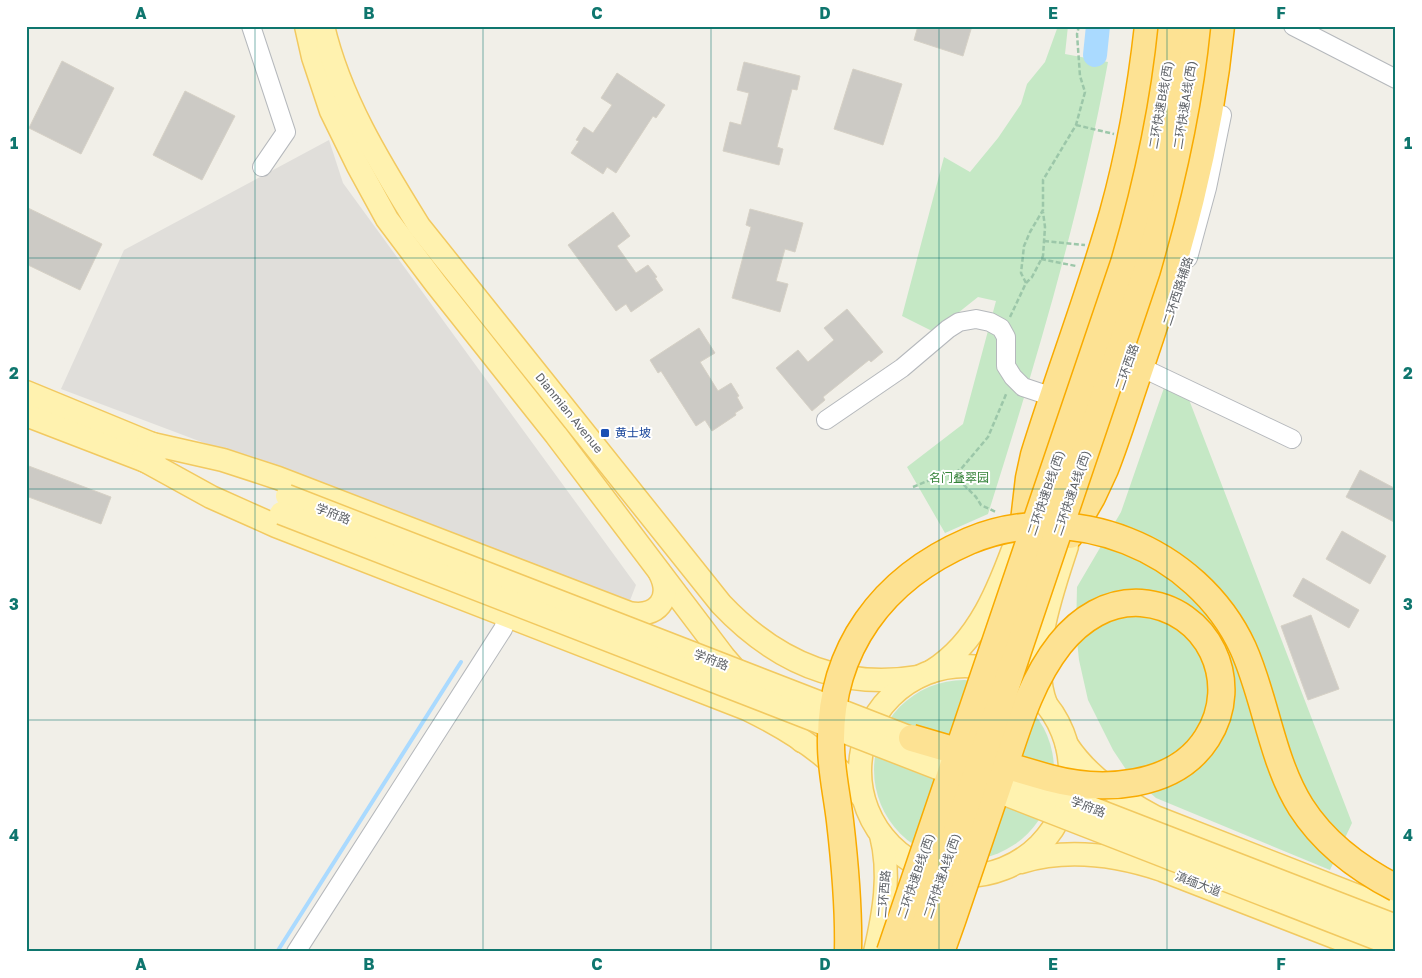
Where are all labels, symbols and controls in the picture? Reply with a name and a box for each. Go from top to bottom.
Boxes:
text: A [135,3,147,23]
text: B [363,3,375,23]
text: C [591,3,603,23]
text: D [819,3,831,23]
text: E [1048,3,1058,23]
text: F [1276,3,1286,23]
street label: 二环快速B线(西) [1145,60,1176,150]
street label: 二环快速A线(西) [1170,60,1199,150]
text: 1 [10,133,18,153]
text: 1 [1404,133,1412,153]
street label: 二环西路辅路 [1159,254,1196,327]
street label: 二环西路 [1112,342,1141,392]
text: 2 [9,363,19,383]
text: 2 [1403,363,1413,383]
street label: Dianmian Avenue [532,369,606,456]
place label: 黄士坡 [615,425,651,440]
marker: 黄士坡 [599,427,611,439]
street label: 二环快速B线(西) [1024,448,1067,537]
street label: 二环快速A线(西) [1050,448,1093,537]
park label: 名门叠翠园 [929,470,989,485]
street label: 学府路 [314,500,353,527]
text: 3 [9,594,19,614]
text: 3 [1403,594,1413,614]
street label: 学府路 [692,646,731,673]
street label: 学府路 [1069,793,1108,820]
text: 4 [9,825,19,845]
text: 4 [1403,825,1413,845]
street label: 二环快速B线(西) [894,831,937,920]
street label: 二环快速A线(西) [920,831,963,920]
street label: 滇缅大道 [1173,868,1223,899]
street label: 二环西路 [874,869,893,919]
text: A [135,954,147,974]
text: B [363,954,375,974]
text: C [591,954,603,974]
text: D [819,954,831,974]
text: E [1048,954,1058,974]
text: F [1276,954,1286,974]

